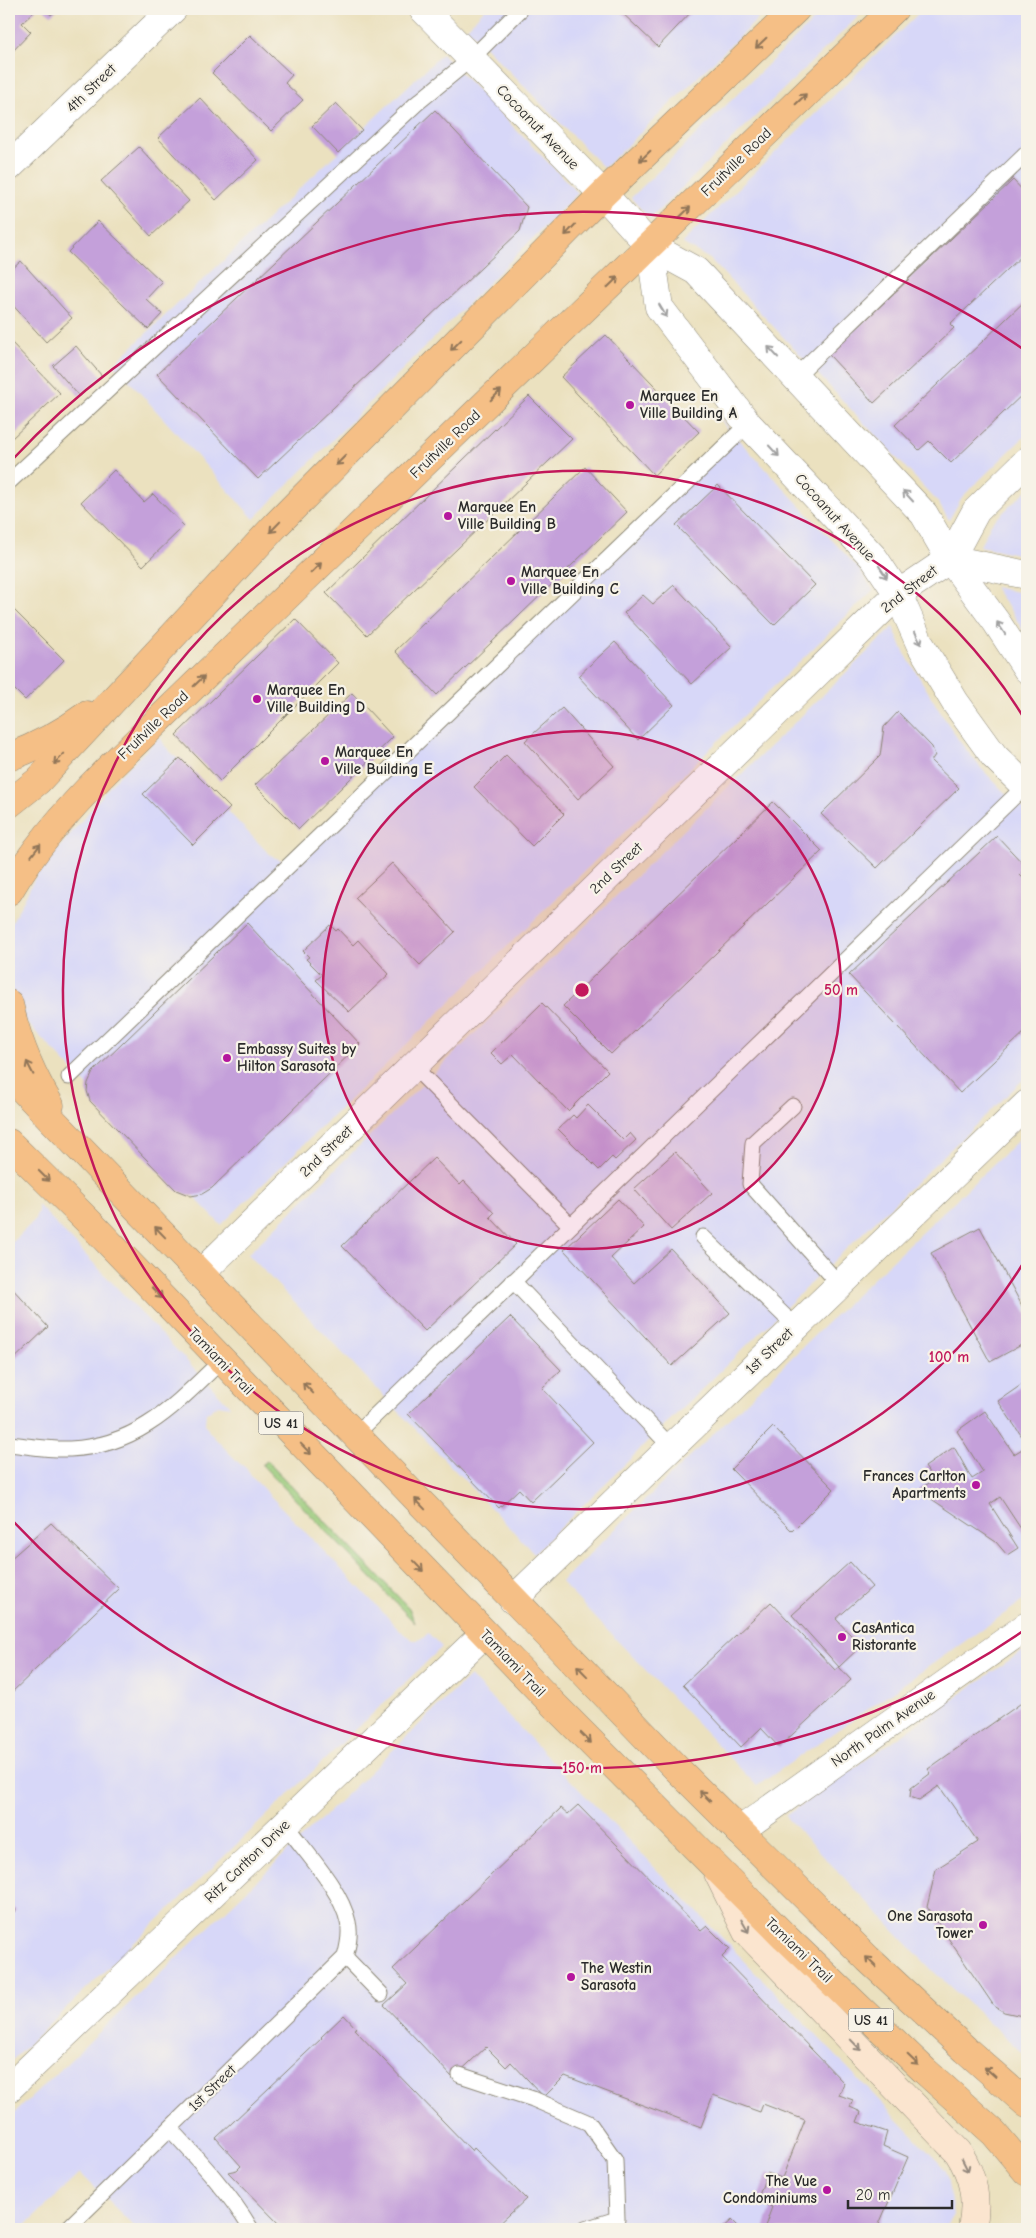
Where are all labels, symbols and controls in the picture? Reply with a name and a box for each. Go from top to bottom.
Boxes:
one-way arrow [755,37,767,49]
street label: 4th Street [62,59,120,116]
street label: Cocoanut Avenue [493,81,583,174]
one-way arrow [795,93,808,105]
street label: Fruitville Road [697,124,775,200]
one-way arrow [638,150,651,162]
one-way arrow [679,206,691,218]
one-way arrow [564,223,576,236]
one-way arrow [607,276,619,288]
one-way arrow [658,303,668,318]
one-way arrow [449,339,462,351]
one-way arrow [767,345,779,358]
place label: Marquee En Ville Building A [640,387,738,422]
one-way arrow [490,389,502,401]
marker: Marquee En Ville Building A [624,399,636,411]
street label: Fruitville Road [406,406,484,482]
one-way arrow [768,445,780,458]
one-way arrow [335,454,347,467]
street label: Cocoanut Avenue [791,470,879,565]
one-way arrow [902,490,914,502]
place label: Marquee En Ville Building B [458,498,556,533]
marker: Marquee En Ville Building B [442,510,454,522]
one-way arrow [269,520,281,533]
street label: 2nd Street [877,561,941,617]
one-way arrow [310,562,322,574]
place label: Marquee En Ville Building C [521,563,619,598]
one-way arrow [878,565,888,579]
marker: Marquee En Ville Building C [505,575,517,587]
one-way arrow [996,622,1006,636]
one-way arrow [913,630,923,645]
one-way arrow [193,675,205,687]
place label: Marquee En Ville Building D [267,681,365,716]
street label: Fruitville Road [114,687,192,763]
marker: Marquee En Ville Building D [251,693,263,705]
place label: Marquee En Ville Building E [335,743,433,778]
one-way arrow [53,752,65,765]
marker: Marquee En Ville Building E [319,755,331,767]
street label: 2nd Street [586,838,647,898]
one-way arrow [31,844,42,857]
centre of rings [573,981,591,999]
text: 50 m [824,981,858,999]
place label: Embassy Suites by Hilton Sarasota [237,1040,356,1075]
marker: Embassy Suites by Hilton Sarasota [221,1052,233,1064]
one-way arrow [25,1061,35,1076]
street label: 2nd Street [296,1121,357,1181]
one-way arrow [38,1170,50,1182]
one-way arrow [154,1226,166,1238]
one-way arrow [151,1287,163,1300]
street label: Tamiami Trail [184,1324,258,1398]
street label: 1st Street [742,1324,797,1378]
text: 100 m [929,1348,969,1366]
one-way arrow [302,1381,314,1394]
road number: US 41 [258,1412,304,1435]
one-way arrow [300,1442,312,1455]
place label: Frances Carlton Apartments [863,1467,966,1502]
marker: Frances Carlton Apartments [970,1479,982,1491]
one-way arrow [414,1497,426,1510]
one-way arrow [412,1559,424,1572]
place label: CasAntica Ristorante [852,1619,916,1654]
street label: Tamiami Trail [476,1626,550,1700]
marker: CasAntica Ristorante [836,1631,848,1643]
one-way arrow [576,1664,588,1677]
street label: North Palm Avenue [827,1685,939,1771]
one-way arrow [580,1732,592,1744]
text: 150 m [562,1759,602,1777]
one-way arrow [699,1790,711,1802]
street label: Ritz Carlton Drive [201,1815,294,1906]
place label: One Sarasota Tower [887,1907,973,1942]
street label: Tamiami Trail [762,1913,836,1987]
one-way arrow [741,1919,751,1933]
marker: One Sarasota Tower [977,1919,989,1931]
one-way arrow [865,1956,877,1968]
place label: The Westin Sarasota [581,1959,652,1994]
marker: The Westin Sarasota [565,1971,577,1983]
road number: US 41 [848,2008,894,2032]
one-way arrow [850,2038,862,2051]
one-way arrow [907,2054,920,2066]
street label: 1st Street [185,2061,240,2115]
one-way arrow [984,2067,997,2078]
one-way arrow [960,2157,970,2172]
place label: The Vue Condominiums [723,2172,817,2207]
scale bar [848,2178,952,2210]
marker: The Vue Condominiums [821,2184,833,2196]
text: 20 m [856,2186,890,2204]

